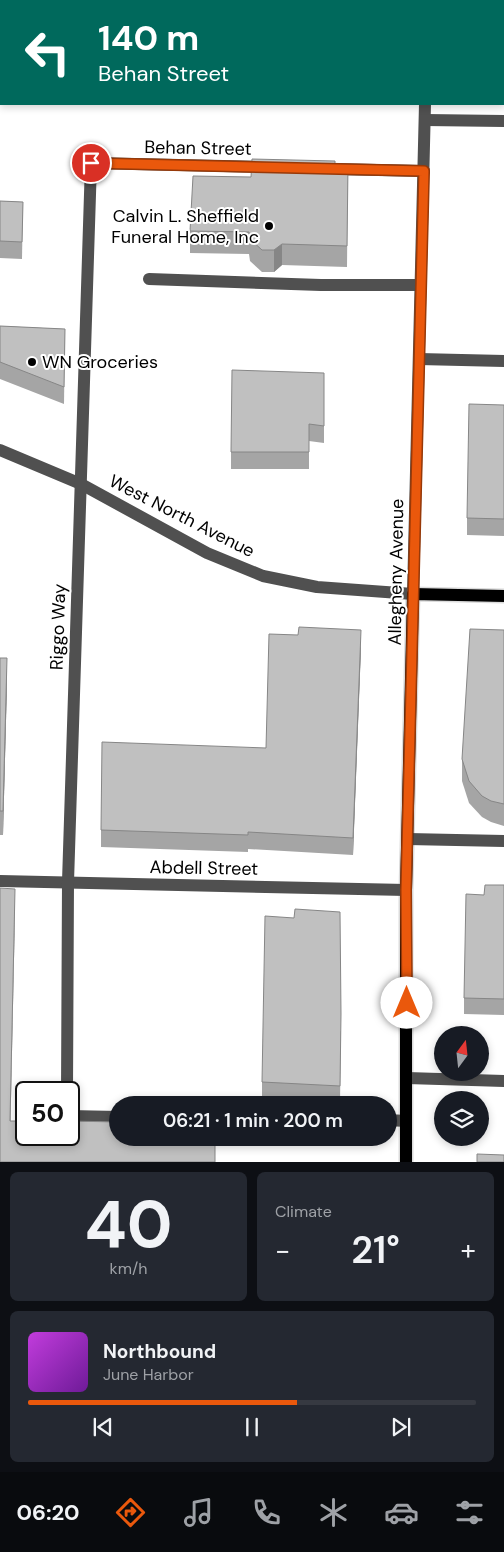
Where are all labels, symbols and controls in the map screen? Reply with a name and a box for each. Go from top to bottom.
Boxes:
text: 140 m [98,15,199,61]
icon: left [15,20,80,85]
text: Behan Street [98,59,229,88]
street label: Behan Street [144,135,252,161]
pin [70,142,112,184]
icon: arrive [77,149,105,177]
place label: Calvin L. Sheffield Funeral Home, Inc [111,204,259,249]
marker: Calvin L. Sheffield Funeral Home, Inc [263,220,275,232]
place label: WN Groceries [42,350,158,374]
marker: WN Groceries [26,356,38,368]
street label: West North Avenue [105,469,259,563]
street label: Allegheny Avenue [383,498,409,646]
street label: Riggo Way [45,583,71,671]
street label: Abdell Street [150,855,258,881]
position arrow [380,976,432,1028]
north arrow [434,1026,489,1081]
map controls [434,1026,489,1146]
speed limit sign: 50 [15,1081,80,1146]
button: layers [434,1091,489,1146]
text: 06:21 · 1 min · 200 m [163,1108,343,1133]
text: 40 [84,1183,173,1267]
text: Climate [275,1201,332,1222]
text: 21° [351,1225,400,1275]
text: − [275,1232,290,1269]
text: + [461,1232,476,1269]
text: km/h [110,1258,147,1279]
text: Northbound [103,1339,216,1364]
text: June Harbor [103,1364,194,1385]
icon: previous [89,1413,117,1441]
icon: pause [238,1413,266,1441]
icon: next [387,1413,415,1441]
icon: directions [113,1495,148,1530]
icon: music [181,1495,216,1530]
icon: phone [249,1495,284,1530]
icon: climate [316,1495,351,1530]
icon: car [384,1495,419,1530]
icon: filters [452,1495,487,1530]
text: 06:20 [16,1498,80,1527]

